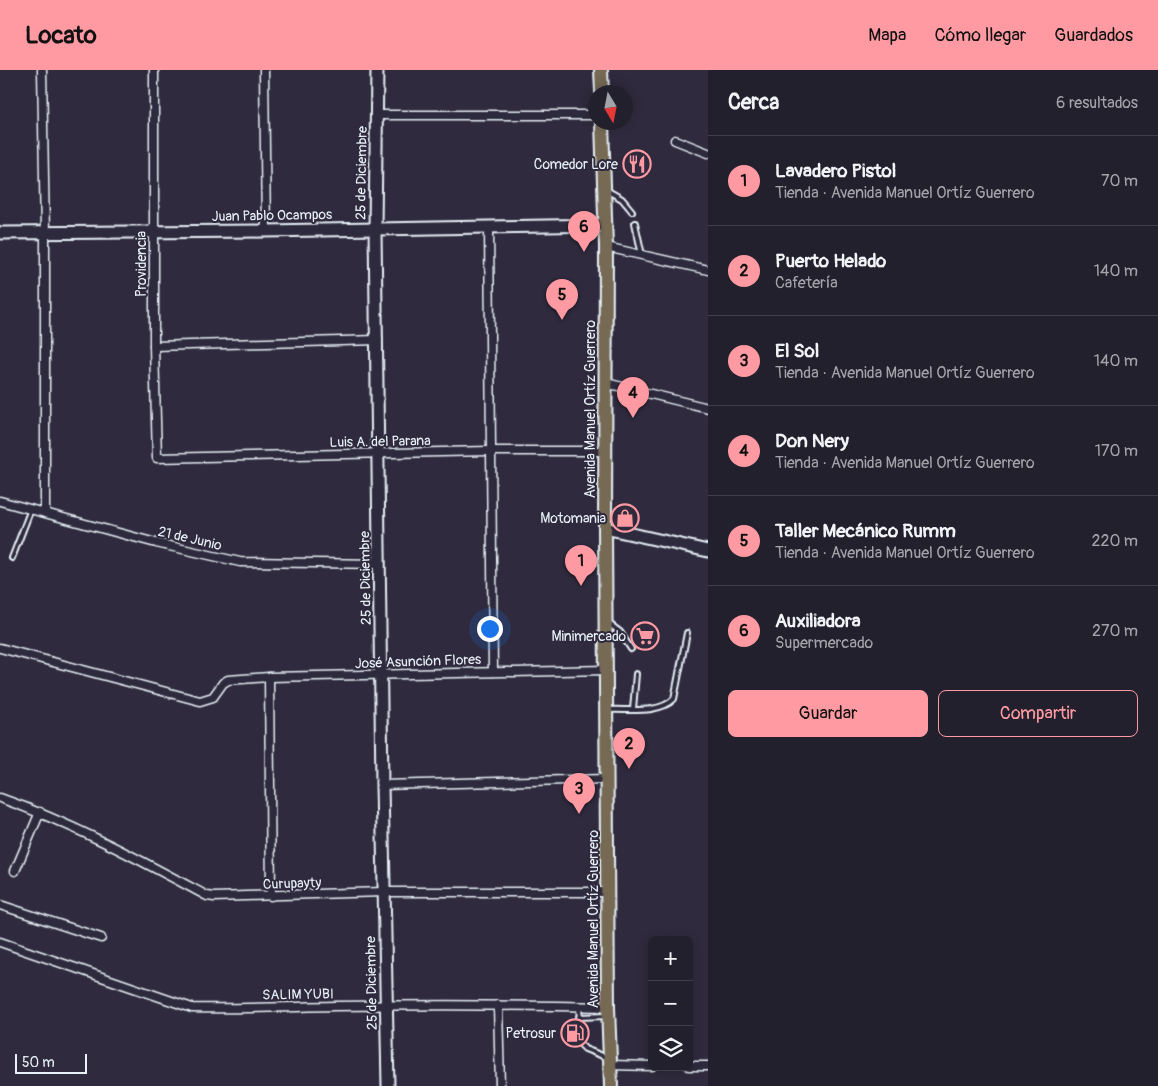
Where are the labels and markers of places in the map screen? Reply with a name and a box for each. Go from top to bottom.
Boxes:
restaurant icon: Comedor Lore [622,149,652,179]
place label: Comedor Lore [534,156,618,173]
pin: 6 [568,211,600,252]
pin: 5 [546,279,578,320]
pin: 4 [617,377,649,418]
shop icon: Motomania [610,503,640,533]
place label: Motomania [540,510,606,527]
pin: 1 [565,545,597,586]
supermarket icon: Minimercado [630,621,660,651]
place label: Minimercado [551,628,626,645]
pin: 2 [613,728,645,769]
pin: 3 [563,773,595,814]
fuel station icon: Petrosur [560,1018,590,1048]
place label: Petrosur [505,1025,556,1042]

